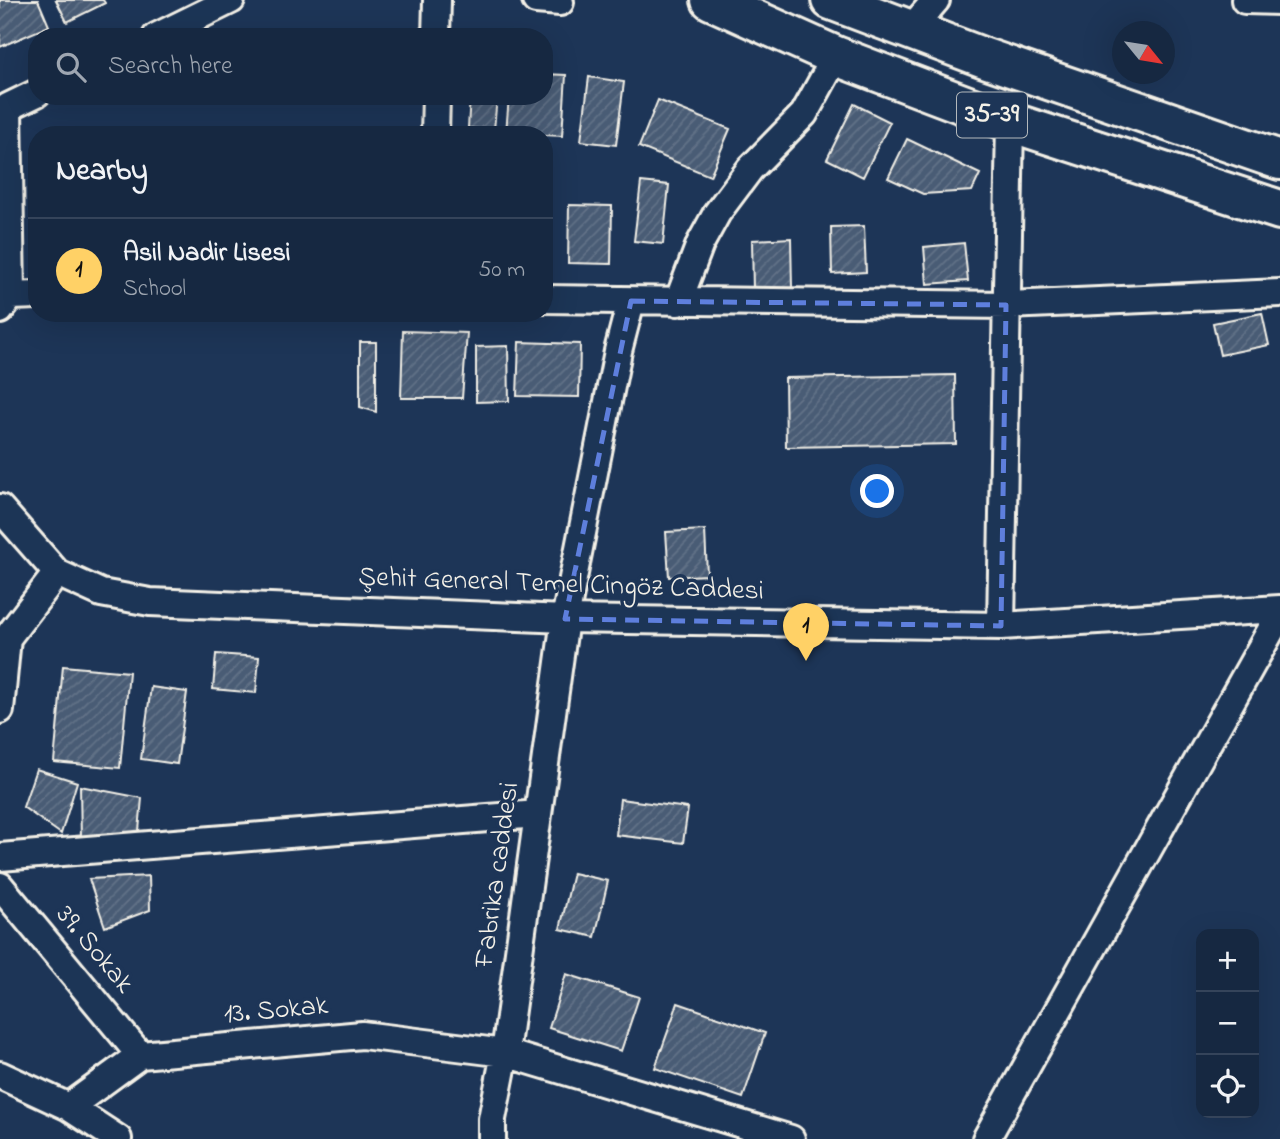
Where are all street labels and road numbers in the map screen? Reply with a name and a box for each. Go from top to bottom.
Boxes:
road number: 35-39 [957,92,1027,138]
street label: Şehit General Temel Cingöz Caddesi [358,557,764,613]
street label: Fabrika caddesi [465,780,531,971]
street label: 39. Sokak [45,897,144,1004]
street label: 13. Sokak [222,986,331,1036]

